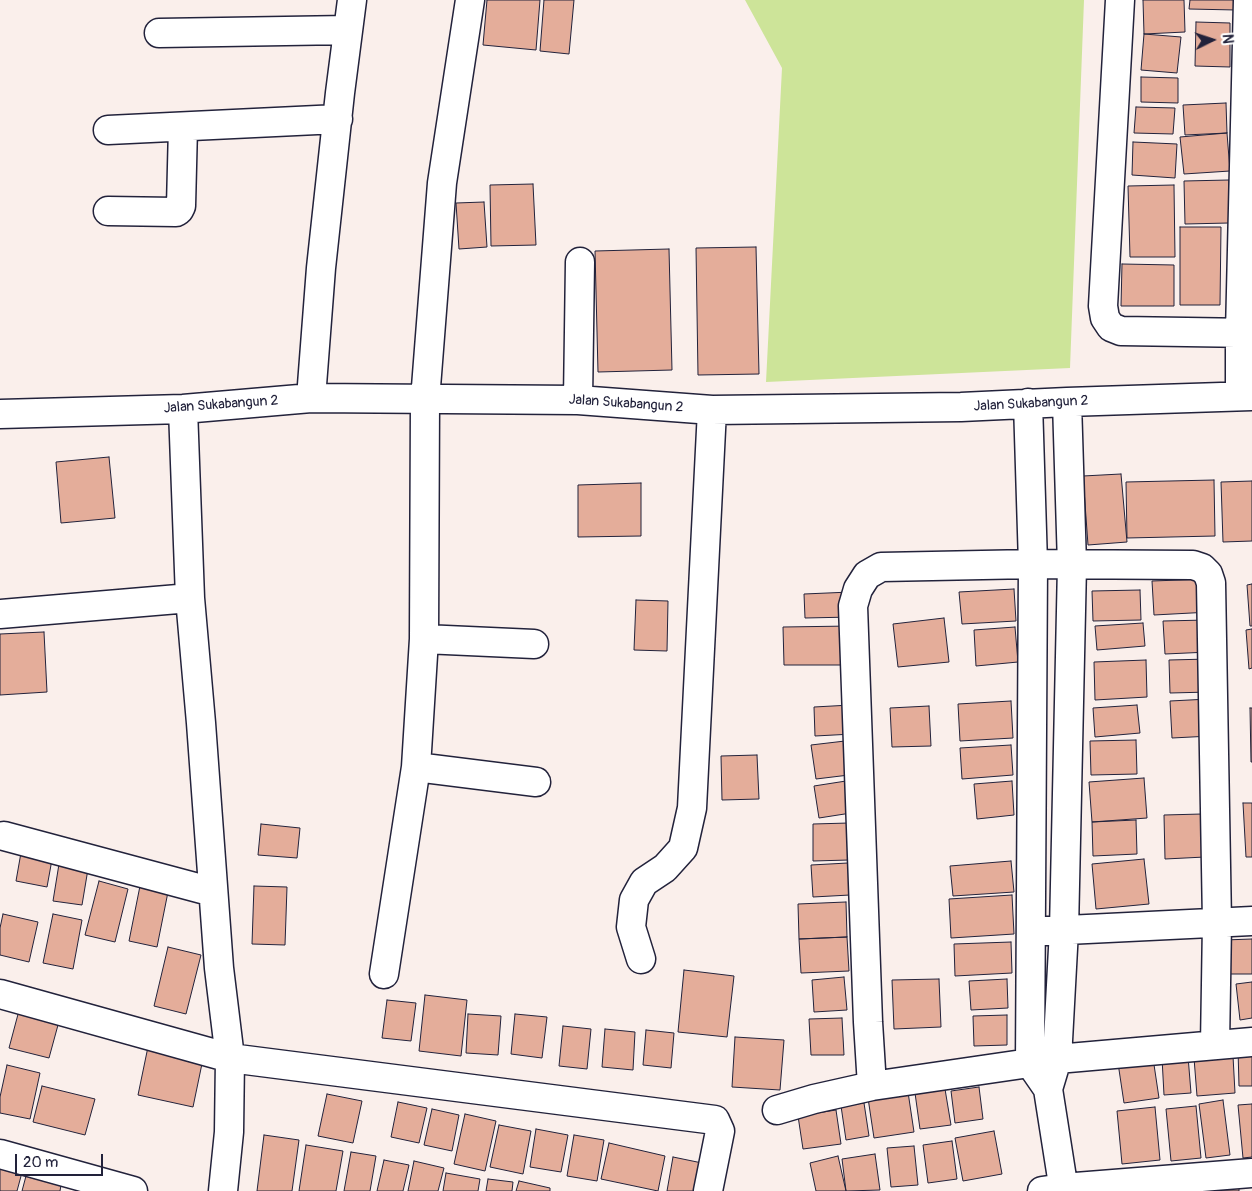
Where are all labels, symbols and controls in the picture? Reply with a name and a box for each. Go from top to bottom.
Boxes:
north arrow [1187,15,1237,65]
text: N [1219,34,1236,44]
street label: Jalan Sukabangun 2 [568,392,684,416]
street label: Jalan Sukabangun 2 [163,393,279,417]
street label: Jalan Sukabangun 2 [973,393,1089,415]
scale bar [18,1144,105,1176]
text: 20 m [23,1153,58,1172]

